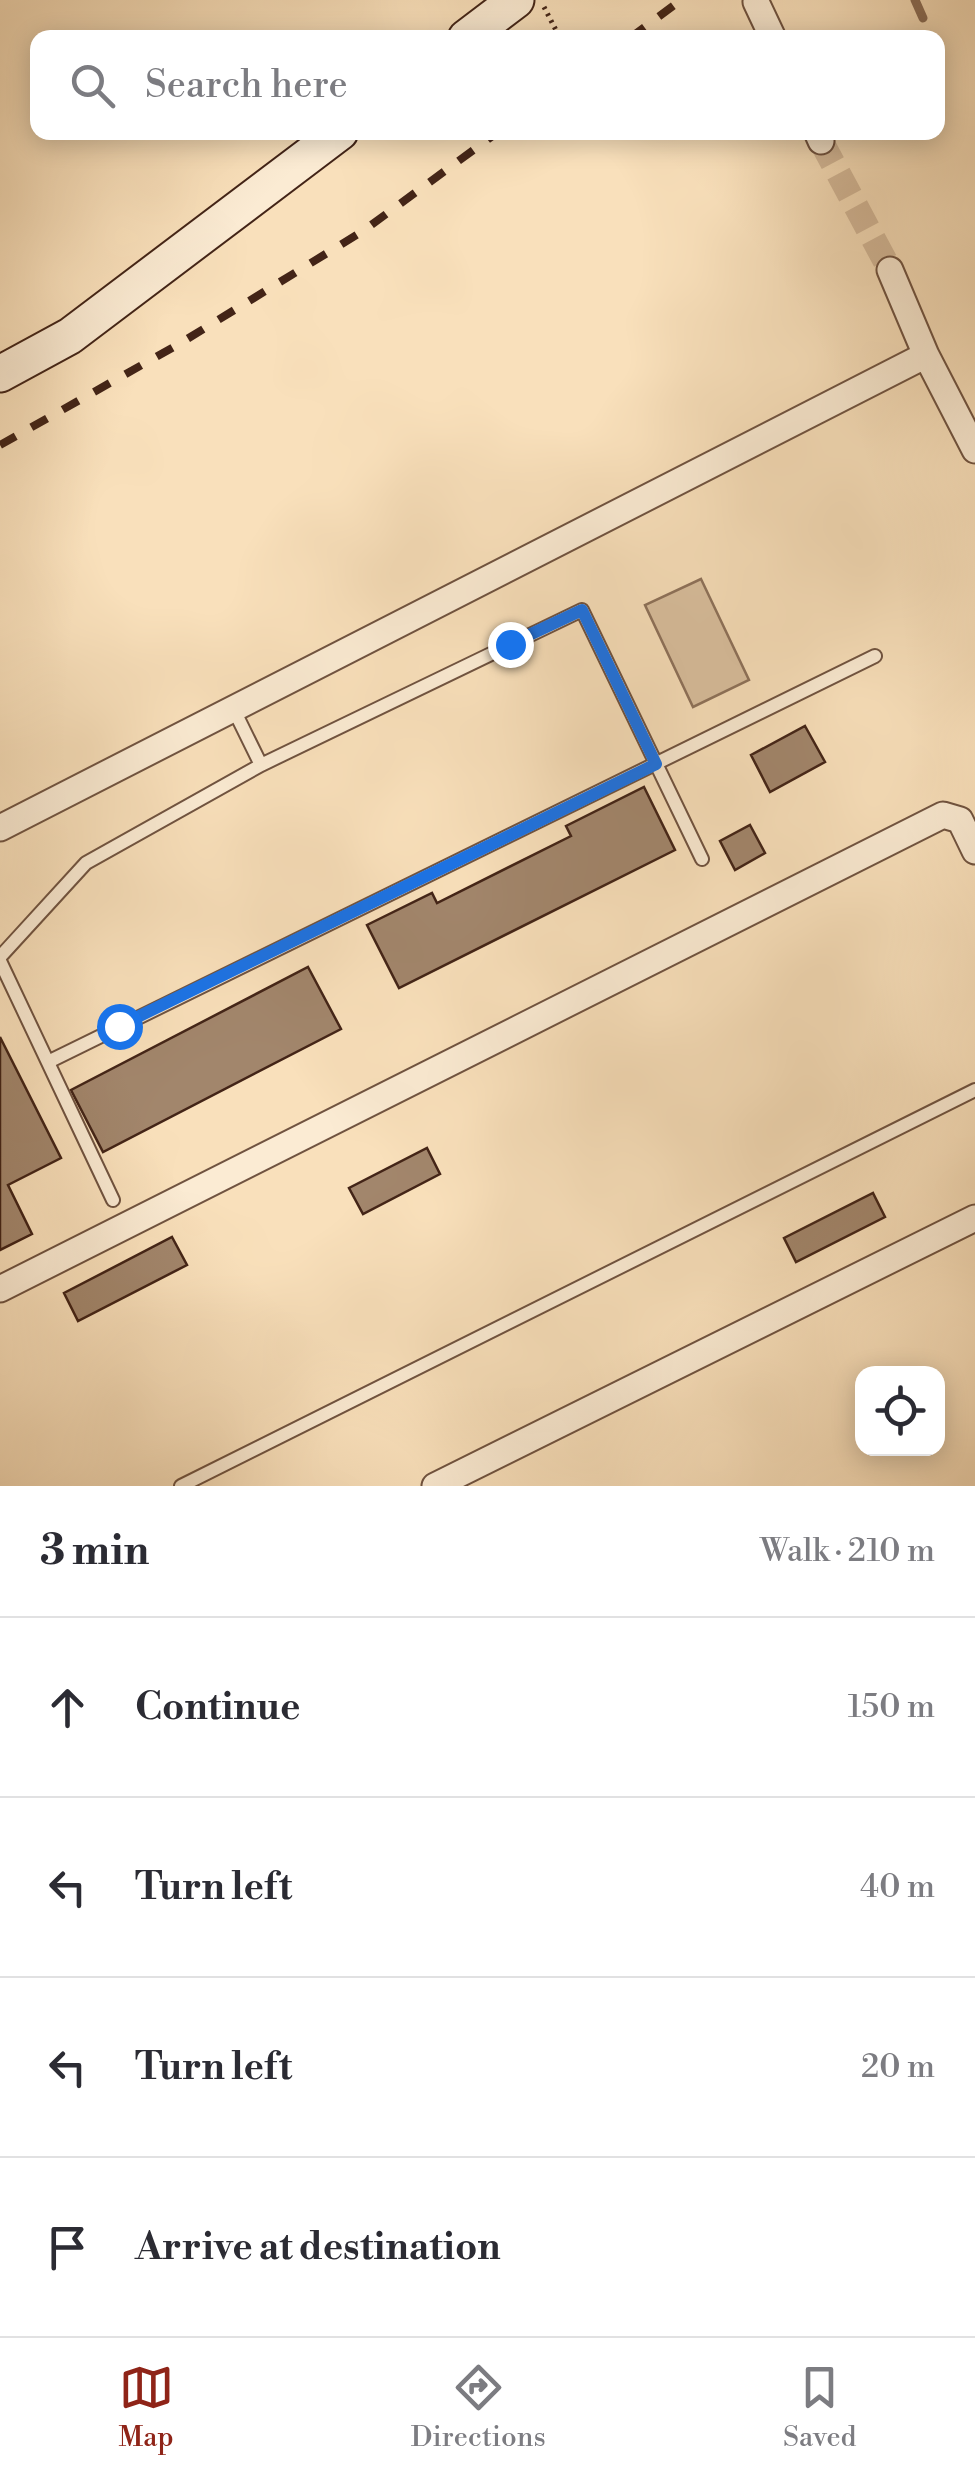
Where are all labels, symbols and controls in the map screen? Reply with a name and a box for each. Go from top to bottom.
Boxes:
search box [30,30,945,140]
icon: search [65,58,120,113]
text: Search here [145,62,348,109]
route end [488,622,534,668]
route start [97,1004,143,1050]
map controls [855,1366,945,1456]
button: locate [855,1366,945,1456]
text: 3 min [40,1525,149,1578]
text: Walk · 210 m [760,1531,935,1571]
icon: ahead [40,1680,95,1735]
text: Continue [135,1684,300,1731]
text: 150 m [848,1687,935,1727]
icon: left [40,1860,95,1915]
text: Turn left [135,1864,292,1911]
text: 40 m [860,1867,935,1907]
icon: left [40,2040,95,2095]
text: Turn left [135,2044,292,2091]
text: 20 m [861,2047,935,2087]
icon: arrive [40,2220,95,2275]
text: Arrive at destination [135,2224,501,2271]
tab: Map [119,2360,174,2455]
tab: Directions [411,2360,546,2455]
tab: Saved [783,2360,856,2455]

